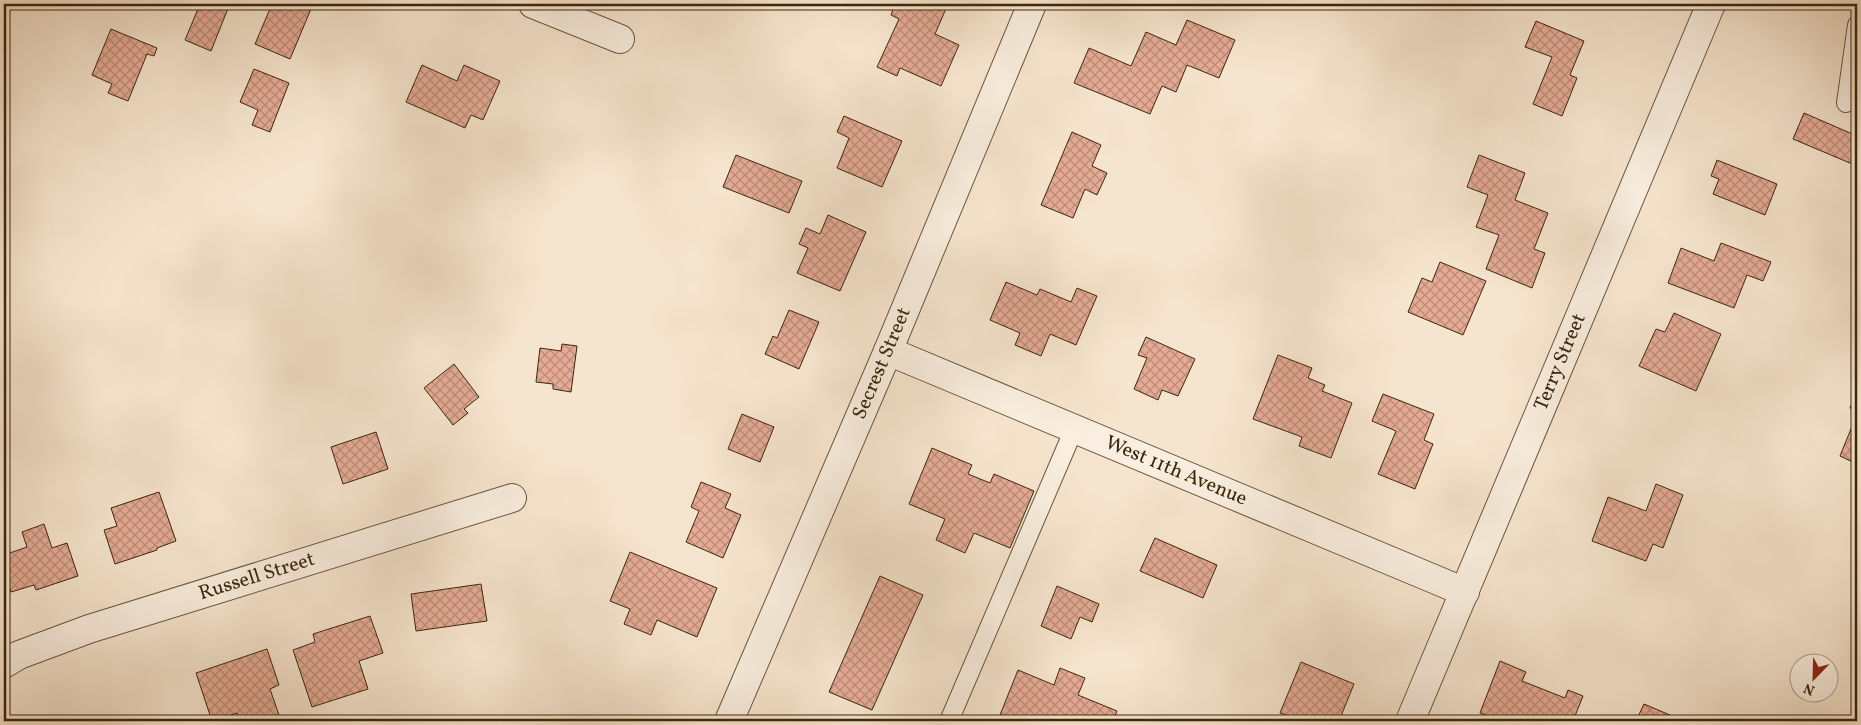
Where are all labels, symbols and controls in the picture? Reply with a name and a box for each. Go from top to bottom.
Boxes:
street label: Secrest Street [846,303,919,424]
street label: Terry Street [1528,309,1593,415]
street label: West 11th Avenue [1101,429,1251,513]
street label: Russell Street [196,546,318,608]
north arrow [1788,652,1838,702]
text: N [1801,678,1818,699]

